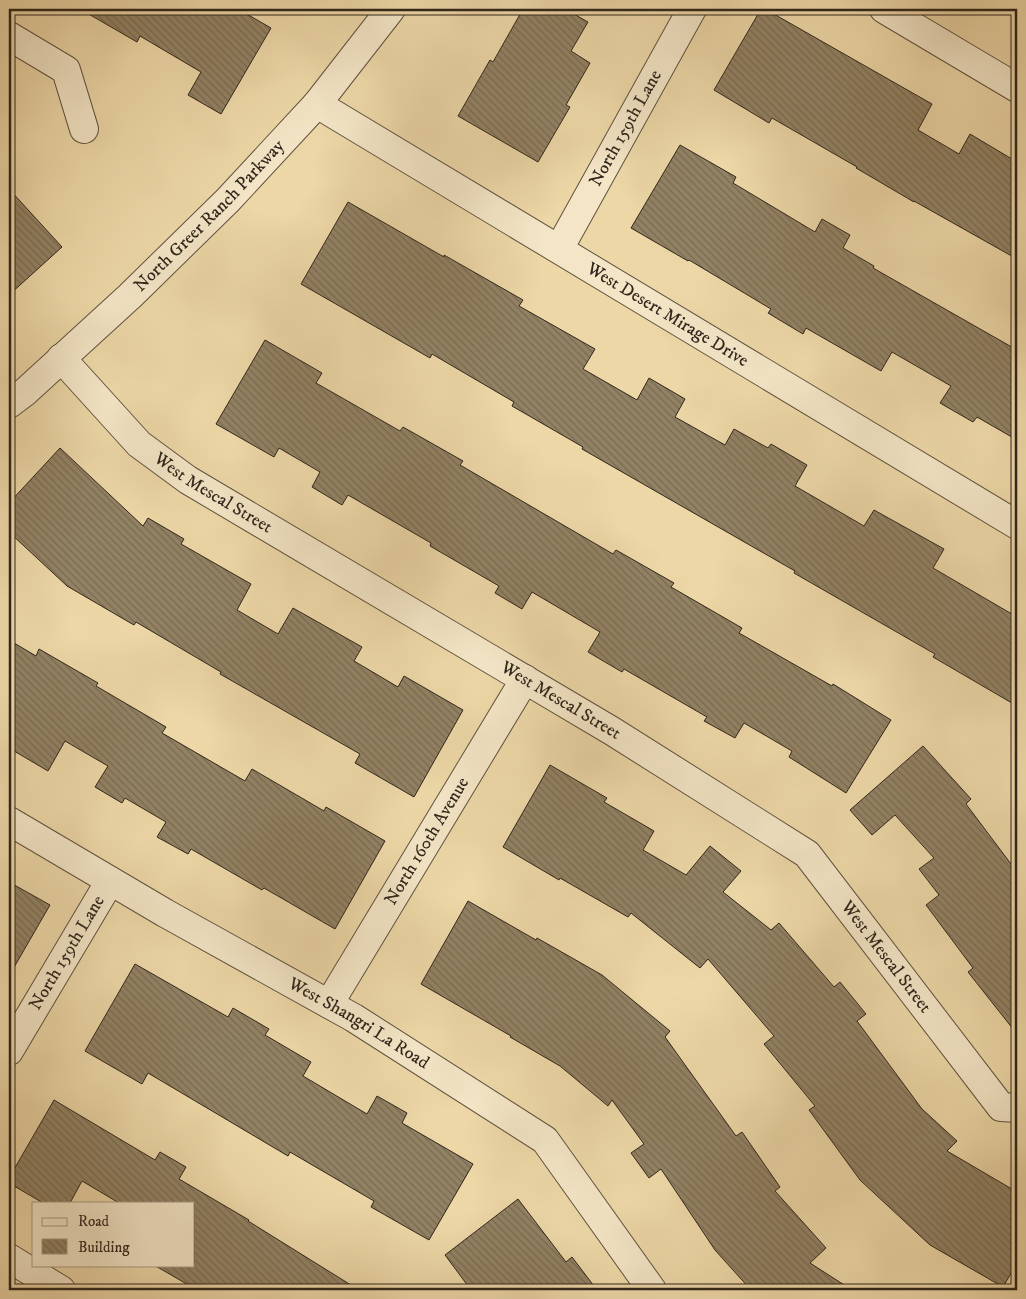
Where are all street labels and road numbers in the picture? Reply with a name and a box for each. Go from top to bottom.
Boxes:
street label: North 159th Lane [585,66,667,190]
street label: North Greer Ranch Parkway [130,135,289,297]
street label: West Desert Mirage Drive [582,257,752,372]
street label: West Mescal Street [149,447,276,538]
street label: West Mescal Street [496,656,625,745]
street label: North 160th Avenue [380,773,474,909]
street label: North 159th Lane [25,892,110,1014]
street label: West Mescal Street [835,896,936,1018]
street label: West Shangri La Road [283,972,433,1074]

